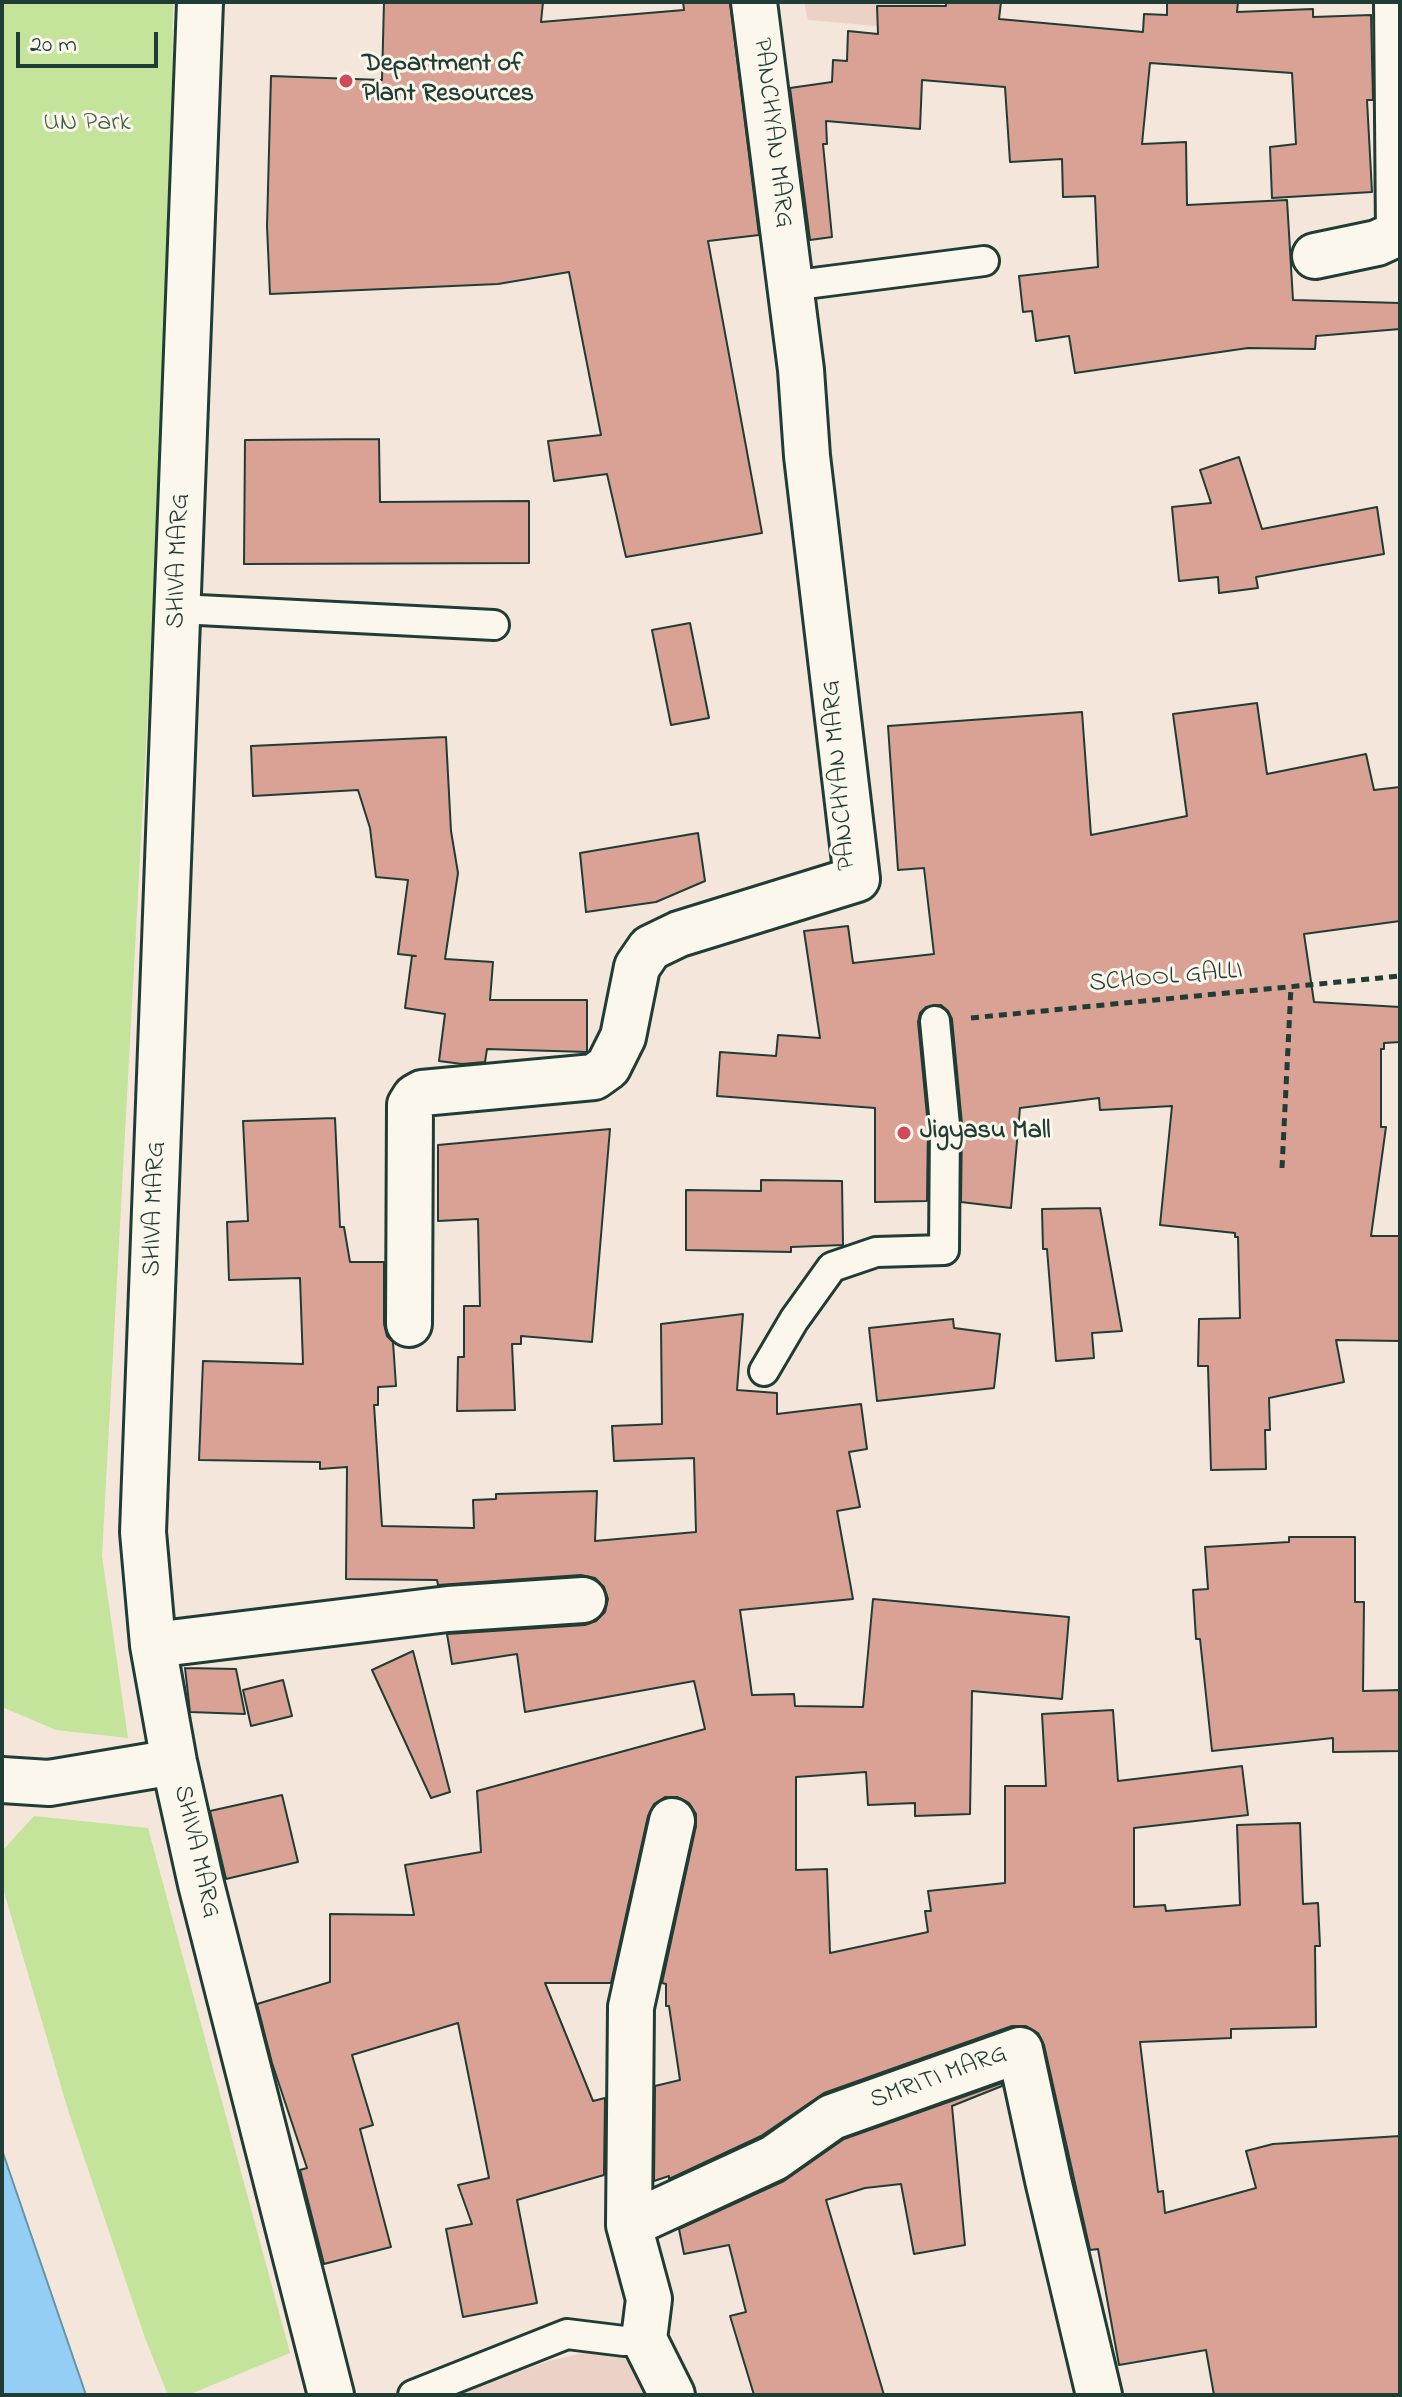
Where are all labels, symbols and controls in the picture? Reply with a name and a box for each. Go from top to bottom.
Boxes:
scale bar [20,16,162,66]
text: 20 m [30,28,77,63]
street label: PANCHYAN MARG [744,36,798,230]
place label: Department of Plant Resources [362,50,534,112]
marker: Department of Plant Resources [337,72,355,90]
park label: UN Park [43,109,131,141]
street label: SHIVA MARG [162,493,198,629]
street label: PANCHYAN MARG [817,678,865,872]
street label: SCHOOL GALLI [1088,957,1244,1001]
place label: Jigyasu Mall [920,1117,1051,1149]
marker: Jigyasu Mall [895,1124,913,1142]
street label: SHIVA MARG [138,1141,174,1277]
street label: SHIVA MARG [165,1783,225,1921]
street label: SMRITI MARG [866,2040,1012,2118]

